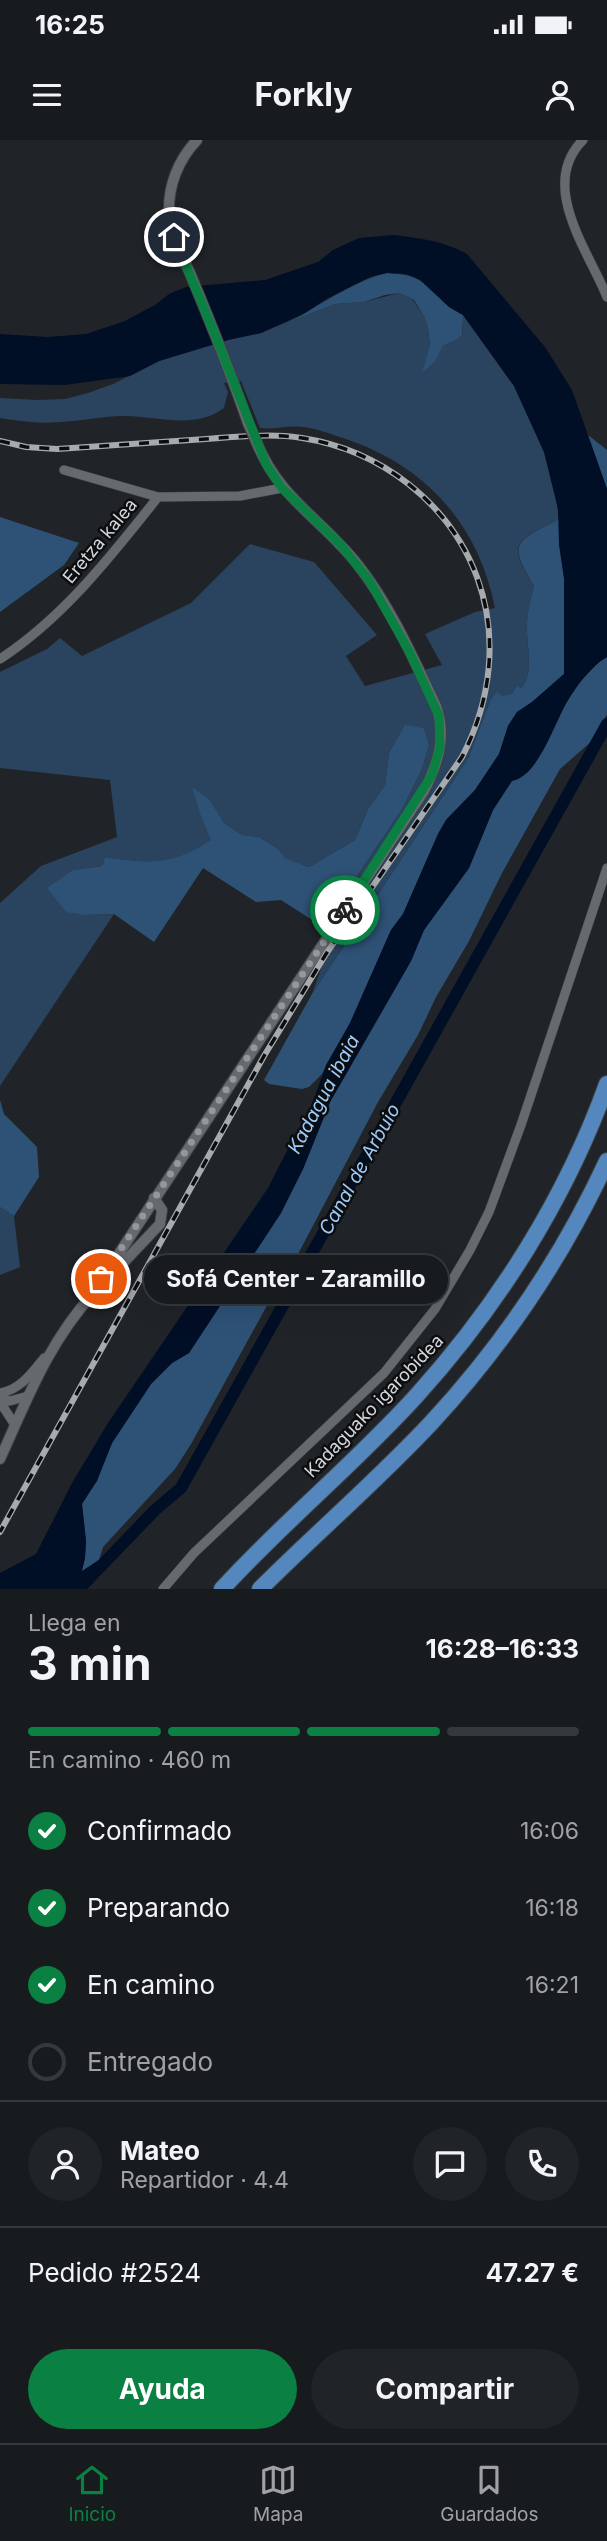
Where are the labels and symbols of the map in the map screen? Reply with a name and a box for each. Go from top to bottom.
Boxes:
pin [144,207,204,267]
street label: Eretza kalea [58,494,141,587]
courier [310,875,380,945]
water label: Kadagua ibaia [283,1031,365,1158]
water label: Canal de Arbuio [314,1100,405,1239]
pin [71,1249,131,1309]
callout: Sofá Center - Zaramillo [143,1254,448,1304]
street label: Kadaguako igarobidea [300,1330,447,1481]

